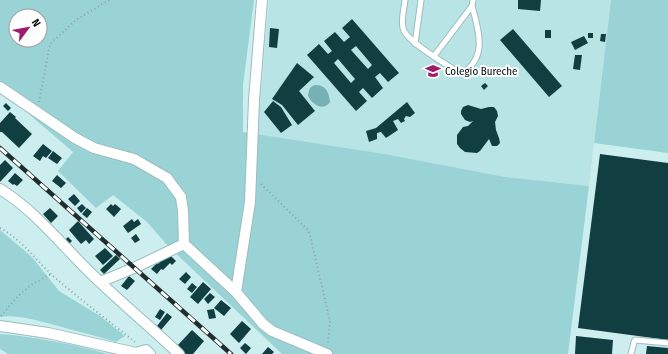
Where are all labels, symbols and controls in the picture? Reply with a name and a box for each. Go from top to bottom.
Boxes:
north arrow [8,8,48,48]
text: N [29,17,43,29]
school or university icon: Colegio Bureche [424,62,442,80]
place label: Colegio Bureche [445,65,517,78]

